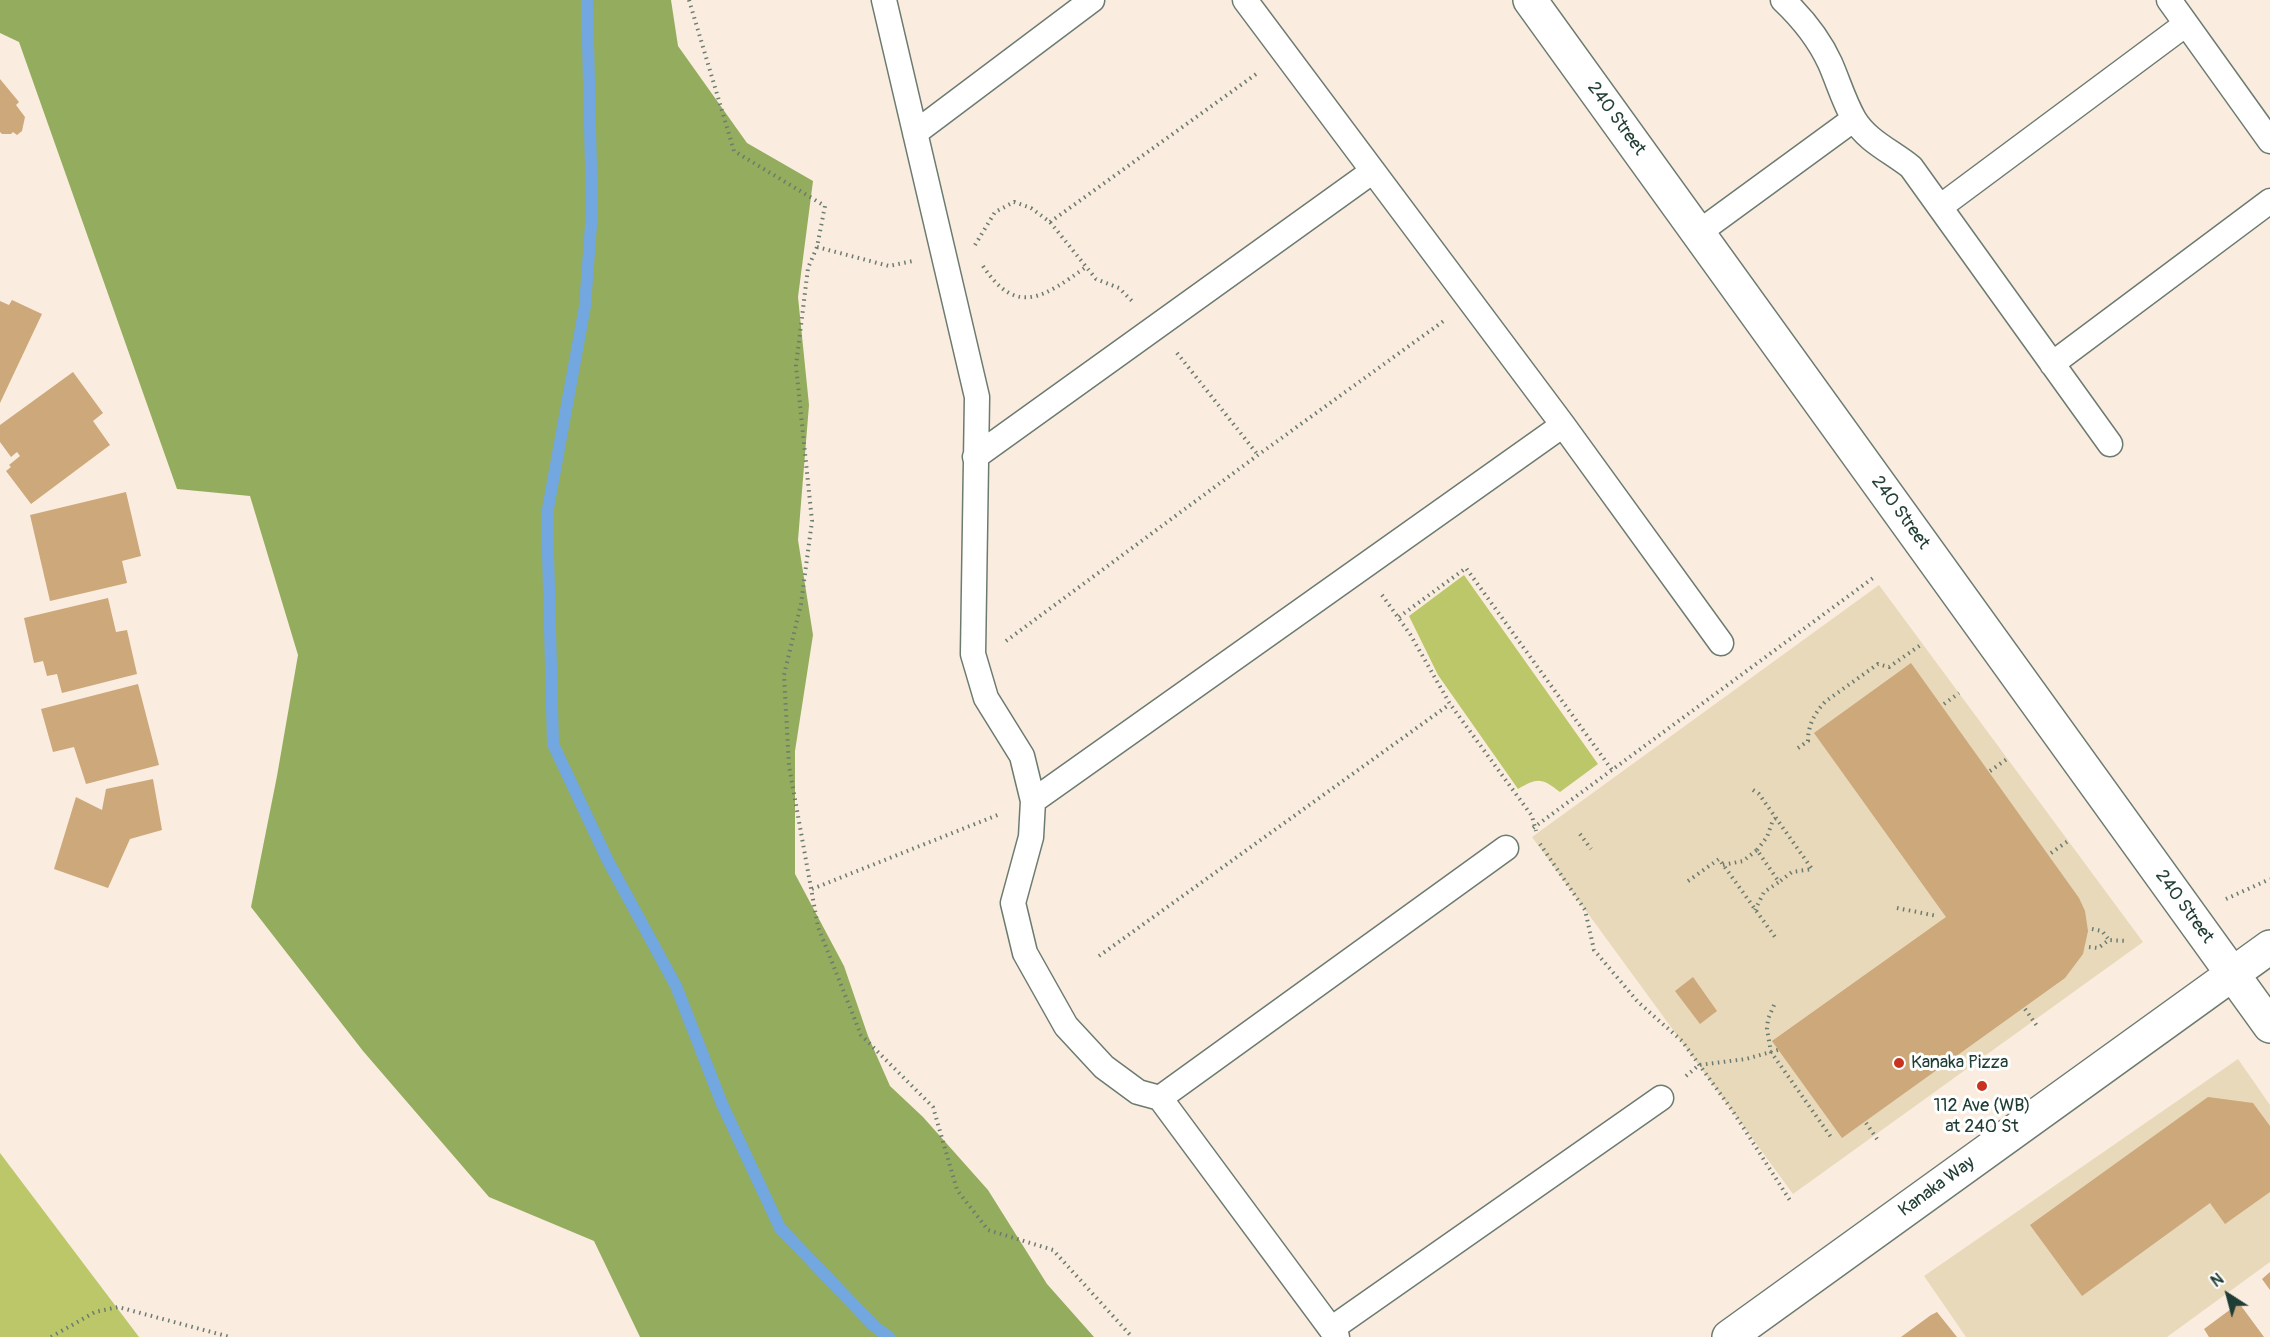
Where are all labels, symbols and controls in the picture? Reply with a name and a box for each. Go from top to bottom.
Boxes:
street label: 240 Street [1582,78,1650,160]
street label: 240 Street [1866,472,1934,554]
street label: 240 Street [2150,866,2218,948]
place label: Kanaka Pizza [1911,1052,2008,1074]
marker: Kanaka Pizza [1892,1056,1906,1070]
marker: 112 Ave (WB) at 240 St [1975,1079,1989,1093]
place label: 112 Ave (WB) at 240 St [1933,1095,2031,1138]
street label: Kanaka Way [1895,1152,1979,1222]
north arrow [2198,1265,2258,1325]
text: N [2207,1269,2228,1292]

